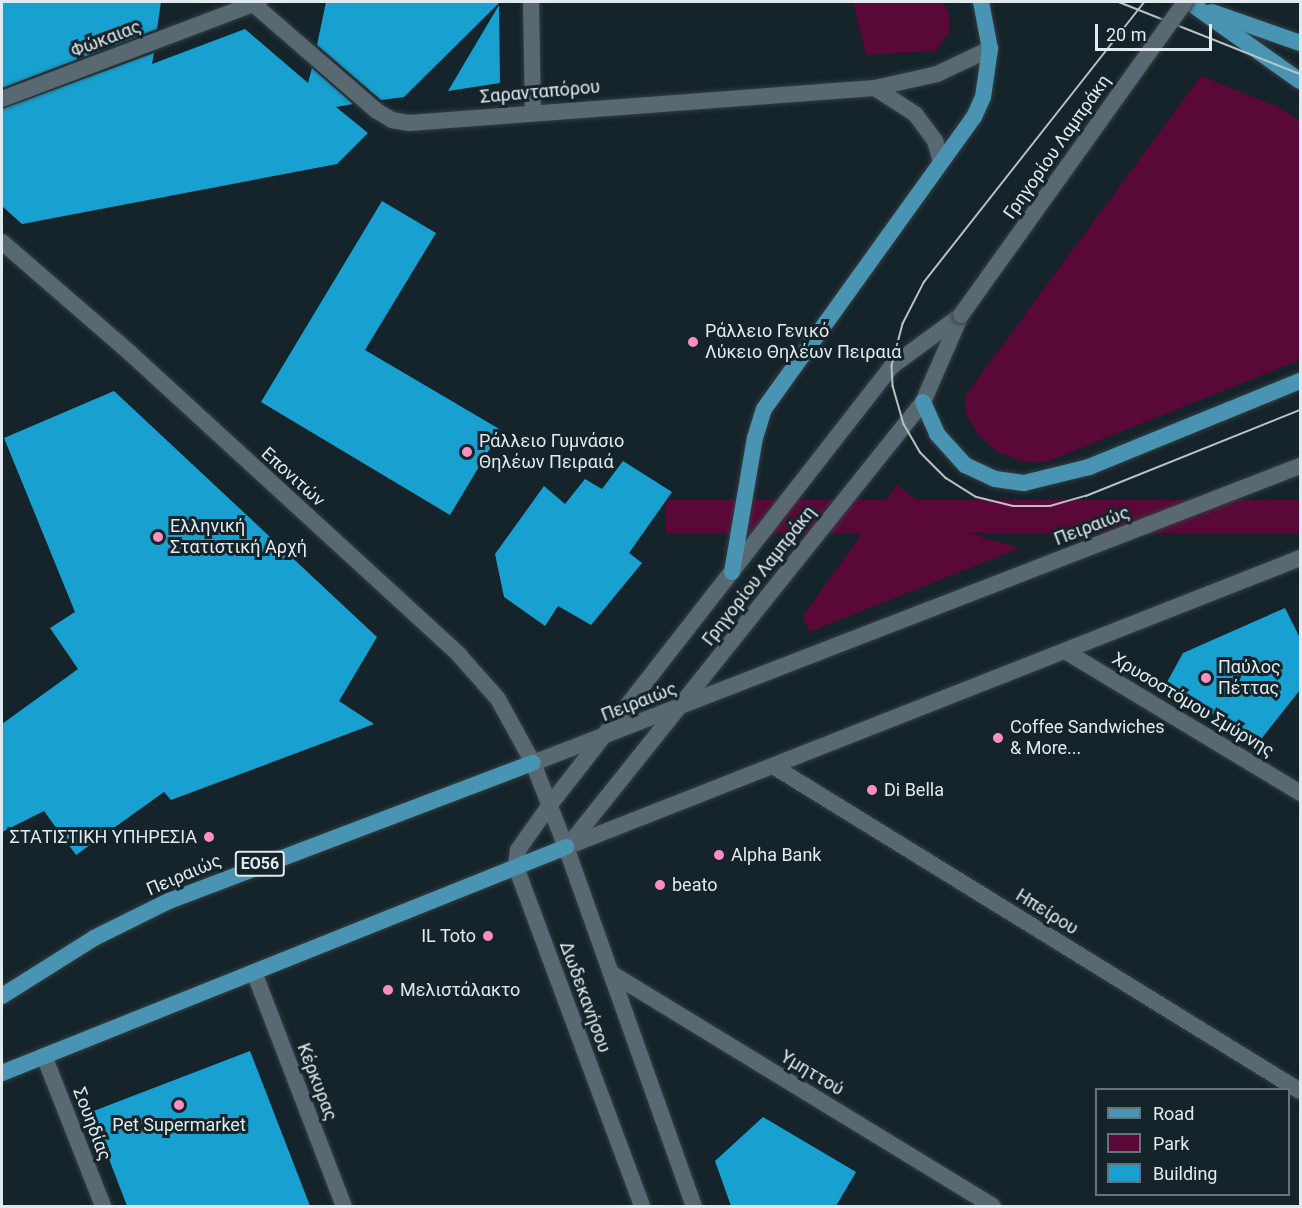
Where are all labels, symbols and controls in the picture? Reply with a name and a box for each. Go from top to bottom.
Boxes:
scale bar [1098,12,1215,50]
street label: Φώκαιας [68,16,144,62]
text: 20 m [1106,24,1146,45]
street label: Γρηγορίου Λαμπράκη [999,71,1115,223]
street label: Σαρανταπόρου [479,76,601,108]
place label: Ράλλειο Γενικό Λύκειο Θηλέων Πειραιά [705,321,902,364]
marker: Ράλλειο Γενικό Λύκειο Θηλέων Πειραιά [686,335,700,349]
place label: Ράλλειο Γυμνάσιο Θηλέων Πειραιά [479,431,624,474]
street label: Επονιτών [257,443,329,511]
marker: Ράλλειο Γυμνάσιο Θηλέων Πειραιά [460,445,474,459]
street label: Γρηγορίου Λαμπράκη [698,502,820,650]
street label: Πειραιώς [1051,502,1133,550]
place label: Ελληνική Στατιστική Αρχή [170,516,307,558]
marker: Ελληνική Στατιστική Αρχή [151,530,165,544]
street label: Χρυσοστόμου Σμύρνης [1108,648,1278,762]
place label: Παύλος Πέττας [1218,657,1281,700]
marker: Παύλος Πέττας [1199,671,1213,685]
street label: Πειραιώς [598,678,680,726]
place label: Coffee Sandwiches & More... [1010,717,1164,760]
marker: Coffee Sandwiches & More... [991,731,1005,745]
place label: Di Bella [884,779,944,801]
marker: Di Bella [865,783,879,797]
place label: ΣΤΑΤΙΣΤΙΚΗ ΥΠΗΡΕΣΙΑ [10,826,197,848]
marker: ΣΤΑΤΙΣΤΙΚΗ ΥΠΗΡΕΣΙΑ [202,830,216,844]
place label: Alpha Bank [731,844,821,866]
marker: Alpha Bank [712,848,726,862]
street label: Πειραιώς [143,850,225,900]
road number: ΕΟ56 [234,851,286,877]
place label: beato [672,874,717,896]
marker: beato [653,878,667,892]
street label: Ηπείρου [1012,884,1082,940]
place label: IL Toto [421,925,476,947]
marker: IL Toto [481,929,495,943]
street label: Δωδεκανήσου [555,938,615,1056]
place label: Μελιστάλακτο [400,979,520,1001]
marker: Μελιστάλακτο [381,983,395,997]
street label: Κέρκυρας [292,1040,342,1124]
street label: Υμηττού [776,1046,848,1100]
street label: Σουηδίας [68,1084,116,1164]
legend [1095,1088,1290,1196]
marker: Pet Supermarket [172,1098,186,1112]
text: Road [1153,1103,1194,1124]
place label: Pet Supermarket [112,1114,246,1136]
text: Park [1153,1133,1189,1154]
text: Building [1153,1163,1217,1184]

